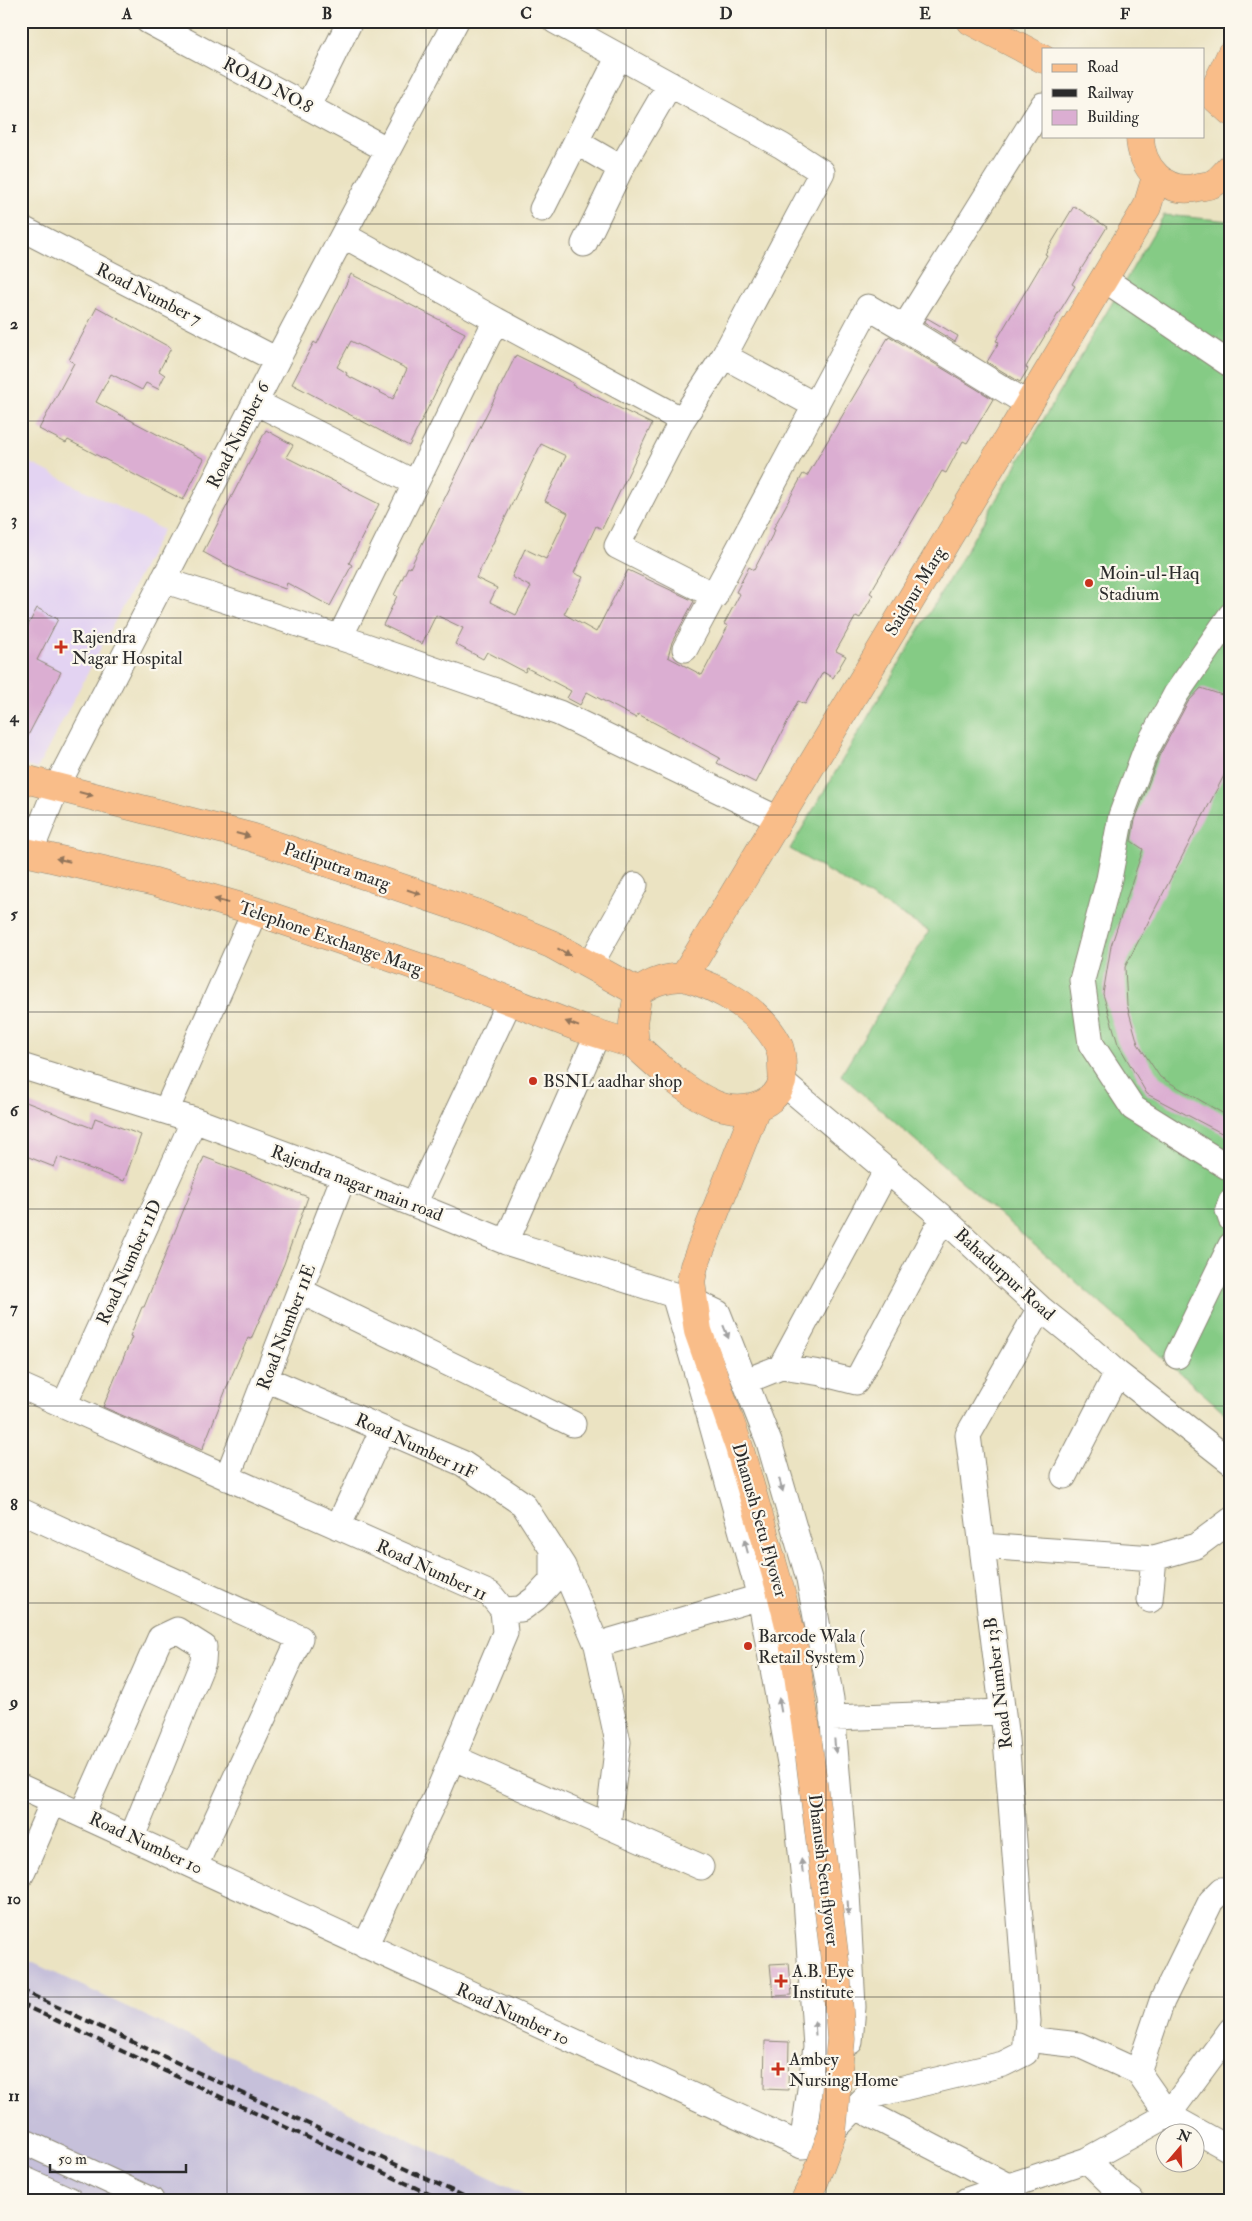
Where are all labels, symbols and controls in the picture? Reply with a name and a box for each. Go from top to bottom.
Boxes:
text: A [121,4,133,24]
text: B [322,4,332,24]
text: C [520,4,532,24]
text: D [719,4,733,24]
text: E [919,4,931,24]
text: F [1120,4,1130,24]
legend [1042,48,1204,138]
street label: ROAD NO.8 [219,52,317,119]
text: Road [1087,58,1119,77]
text: Railway [1087,84,1134,103]
text: Building [1087,108,1139,127]
text: 1 [11,117,17,137]
street label: Road Number 7 [92,258,205,331]
text: 2 [10,314,18,334]
street label: Road Number 6 [202,377,275,492]
text: 3 [11,510,17,530]
street label: Saidpur Marg [880,541,952,640]
place label: Moin-ul-Haq Stadium [1099,562,1200,606]
marker: Moin-ul-Haq Stadium [1083,577,1095,589]
place label: Rajendra Nagar Hospital [72,626,183,670]
marker: Rajendra Nagar Hospital [54,640,68,654]
text: 4 [9,707,20,727]
one-way arrow [78,790,93,798]
one-way arrow [235,831,250,839]
street label: Patliputra marg [280,837,394,896]
one-way arrow [56,856,71,864]
one-way arrow [406,889,421,896]
street label: Telephone Exchange Marg [236,896,427,981]
one-way arrow [213,897,228,905]
text: 5 [10,904,18,924]
one-way arrow [557,948,572,956]
one-way arrow [565,1020,579,1028]
place label: BSNL aadhar shop [543,1070,682,1093]
marker: BSNL aadhar shop [527,1075,539,1087]
text: 6 [10,1101,20,1121]
street label: Rajendra nagar main road [268,1140,446,1227]
street label: Road Number 11D [92,1196,167,1328]
street label: Bahadurpur Road [950,1223,1060,1326]
street label: Road Number 11E [252,1261,321,1393]
text: 7 [10,1298,18,1318]
one-way arrow [722,1325,730,1340]
street label: Road Number 11F [351,1408,480,1485]
street label: Dhanush Setu Flyover [726,1440,793,1600]
one-way arrow [778,1477,786,1492]
text: 8 [10,1495,18,1515]
street label: Road Number 11 [373,1535,491,1606]
one-way arrow [742,1539,750,1554]
street label: Road Number 13B [979,1616,1018,1750]
place label: Barcode Wala ( Retail System ) [758,1625,865,1669]
marker: Barcode Wala ( Retail System ) [742,1640,754,1652]
text: 9 [8,1692,18,1712]
one-way arrow [775,1697,783,1713]
one-way arrow [831,1738,839,1754]
street label: Dhanush Setu flyover [803,1793,844,1948]
street label: Road Number 10 [85,1807,206,1880]
one-way arrow [798,1858,806,1874]
text: 10 [7,1889,21,1909]
one-way arrow [844,1900,852,1916]
place label: A.B. Eye Institute [791,1960,854,2004]
marker: A.B. Eye Institute [774,1974,788,1988]
street label: Road Number 10 [452,1978,573,2051]
one-way arrow [811,2020,819,2036]
place label: Ambey Nursing Home [788,2048,899,2092]
marker: Ambey Nursing Home [771,2062,785,2076]
text: 11 [8,2086,20,2106]
north arrow [1154,2124,1204,2174]
text: N [1174,2126,1193,2146]
scale bar [50,2141,186,2173]
text: 50 m [58,2150,87,2169]

